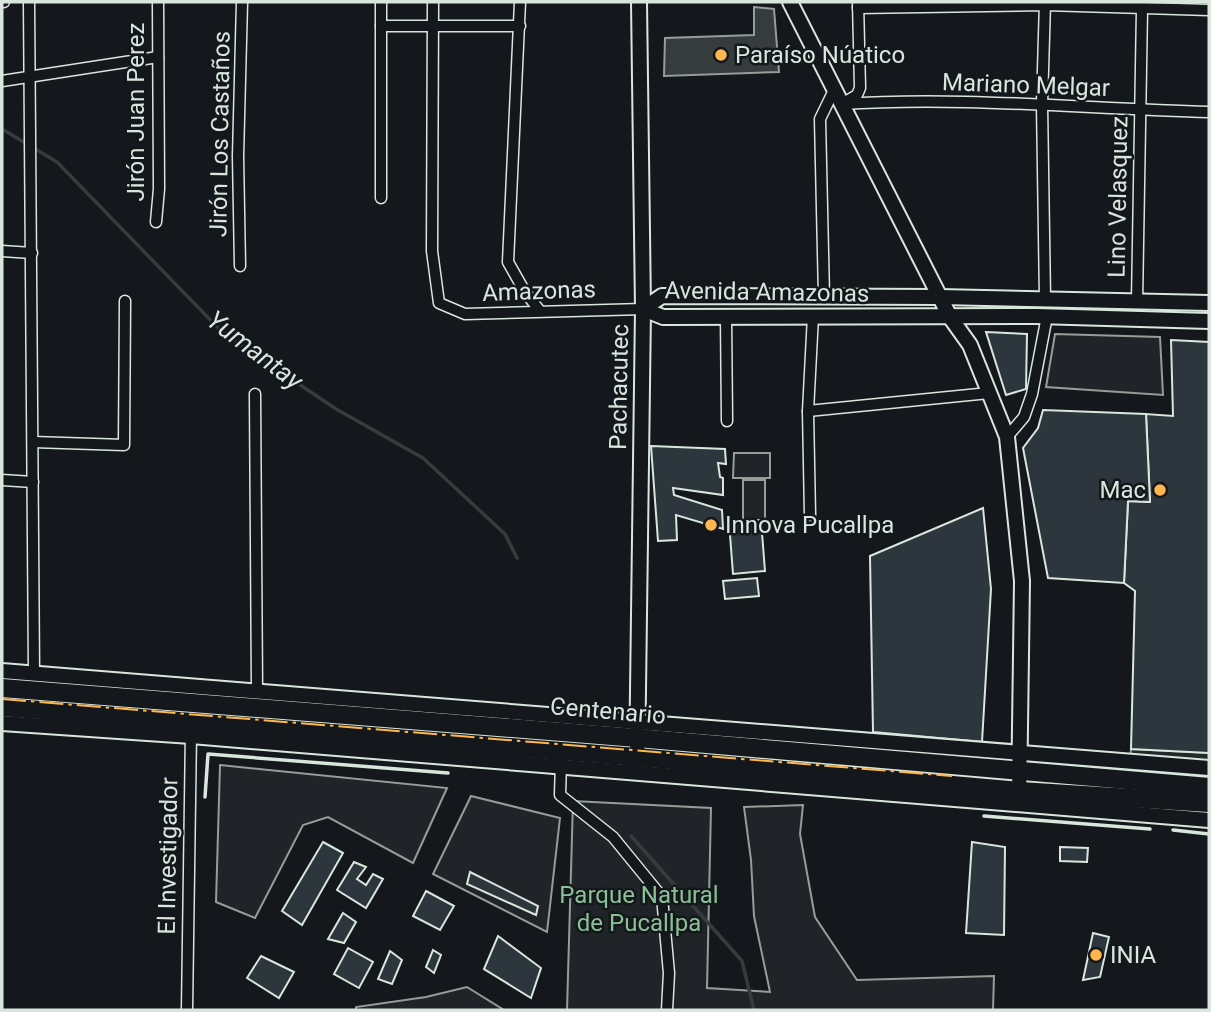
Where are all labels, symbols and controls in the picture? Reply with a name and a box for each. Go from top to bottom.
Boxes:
street label: Jirón Juan Perez [122,22,150,201]
street label: Jirón Los Castaños [204,31,236,237]
place label: Paraíso Núatico [735,41,905,69]
marker: Paraíso Núatico [713,47,729,63]
street label: Mariano Melgar [942,68,1110,102]
street label: Lino Velasquez [1103,116,1133,278]
street label: Amazonas [482,275,596,307]
street label: Avenida Amazonas [664,276,870,308]
water label: Yumantay [201,304,310,396]
street label: Pachacutec [604,324,634,450]
place label: Mac [1099,476,1146,504]
marker: Mac [1152,482,1168,498]
place label: Innova Pucallpa [725,511,894,539]
marker: Innova Pucallpa [703,517,719,533]
street label: Centenario [549,692,667,730]
street label: El Investigador [153,777,183,935]
park label: Parque Natural de Pucallpa [559,881,719,937]
place label: INIA [1110,941,1156,969]
marker: INIA [1088,947,1104,963]

